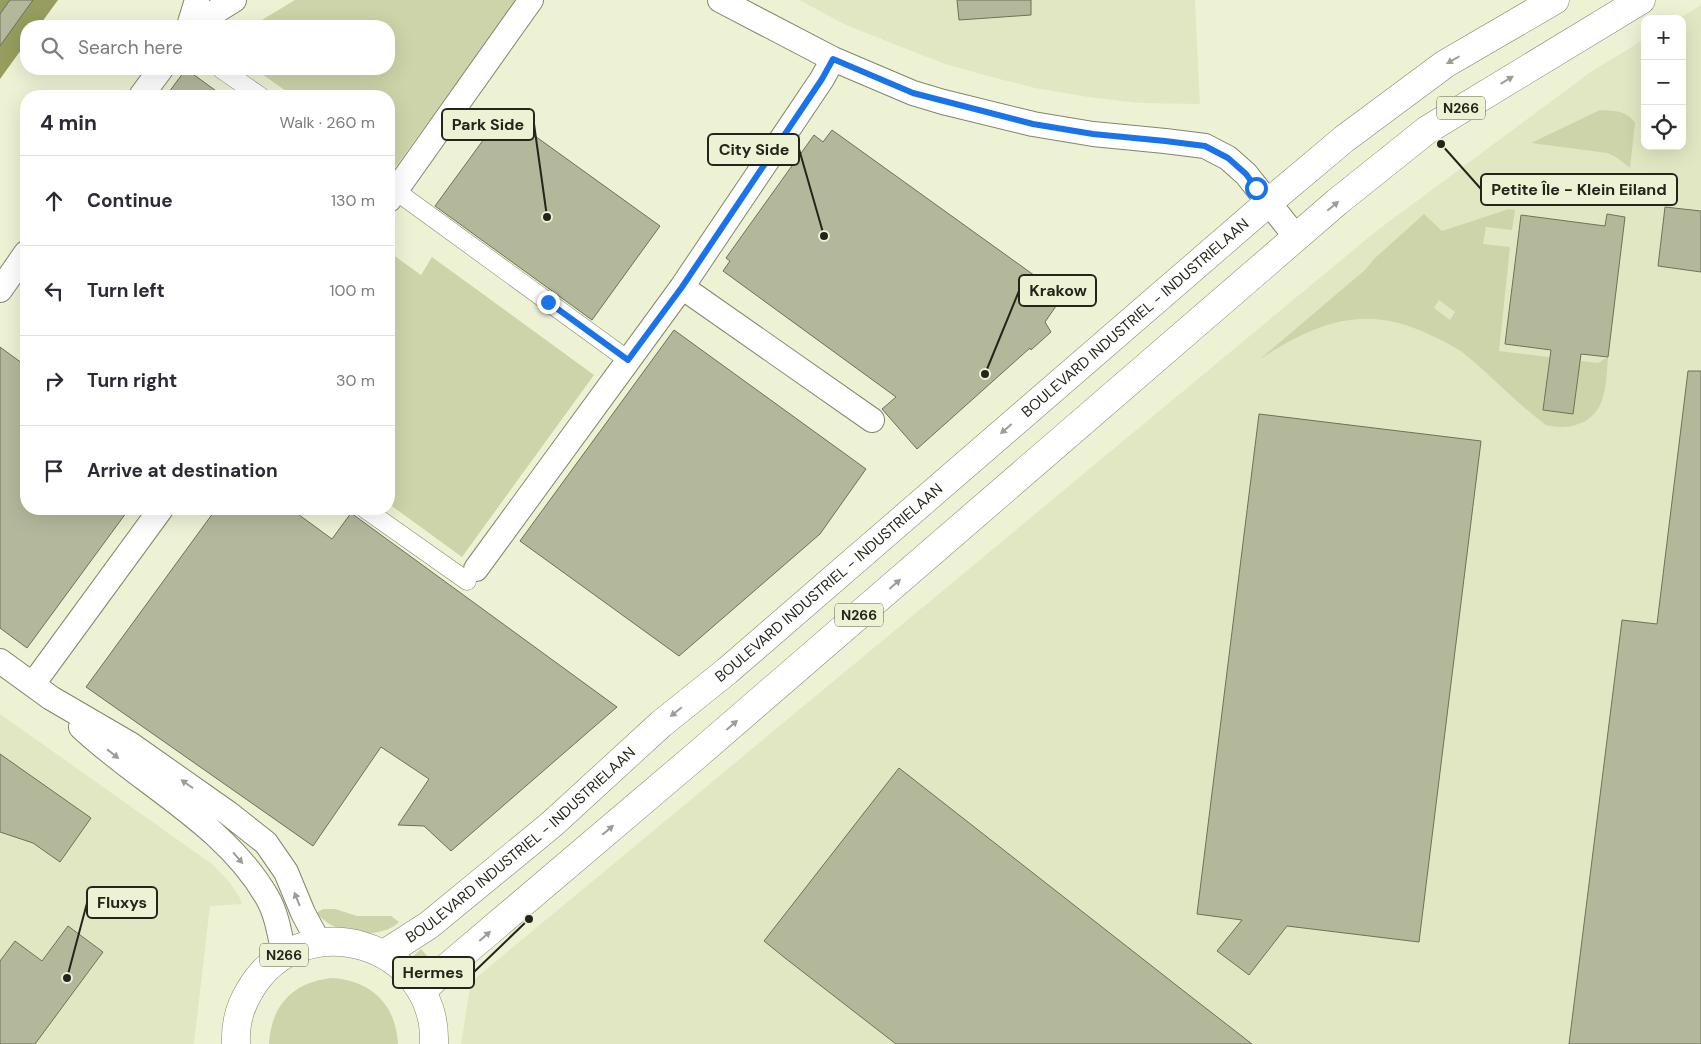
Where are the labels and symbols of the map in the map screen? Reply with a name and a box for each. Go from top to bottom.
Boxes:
one-way arrow [1445,56,1460,64]
one-way arrow [1501,76,1514,85]
road number: N266 [1437,96,1485,120]
callout: Park Side [442,109,534,140]
text: Park Side [452,114,524,135]
callout: City Side [708,134,799,165]
text: City Side [719,139,789,160]
callout: Petite Île - Klein Eiland [1481,174,1677,205]
route start [1245,177,1268,200]
text: Petite Île - Klein Eiland [1491,179,1667,200]
one-way arrow [1327,201,1339,212]
street label: BOULEVARD INDUSTRIEL - INDUSTRIELAAN [1017,214,1253,422]
callout: Krakow [1019,275,1096,306]
text: Krakow [1029,280,1087,301]
route end [537,291,560,314]
one-way arrow [999,424,1012,435]
street label: BOULEVARD INDUSTRIEL - INDUSTRIELAAN [711,479,947,687]
one-way arrow [888,579,901,590]
road number: N266 [835,604,883,626]
one-way arrow [670,707,683,718]
one-way arrow [726,720,738,731]
street label: BOULEVARD INDUSTRIEL - INDUSTRIELAAN [402,743,640,947]
one-way arrow [106,749,119,760]
one-way arrow [180,779,194,789]
one-way arrow [602,825,615,836]
one-way arrow [232,851,243,864]
callout: Fluxys [87,887,157,918]
one-way arrow [293,891,301,906]
text: Fluxys [97,892,147,913]
one-way arrow [478,930,490,942]
road number: N266 [260,944,308,966]
callout: Hermes [393,957,474,988]
text: Hermes [403,962,463,983]

